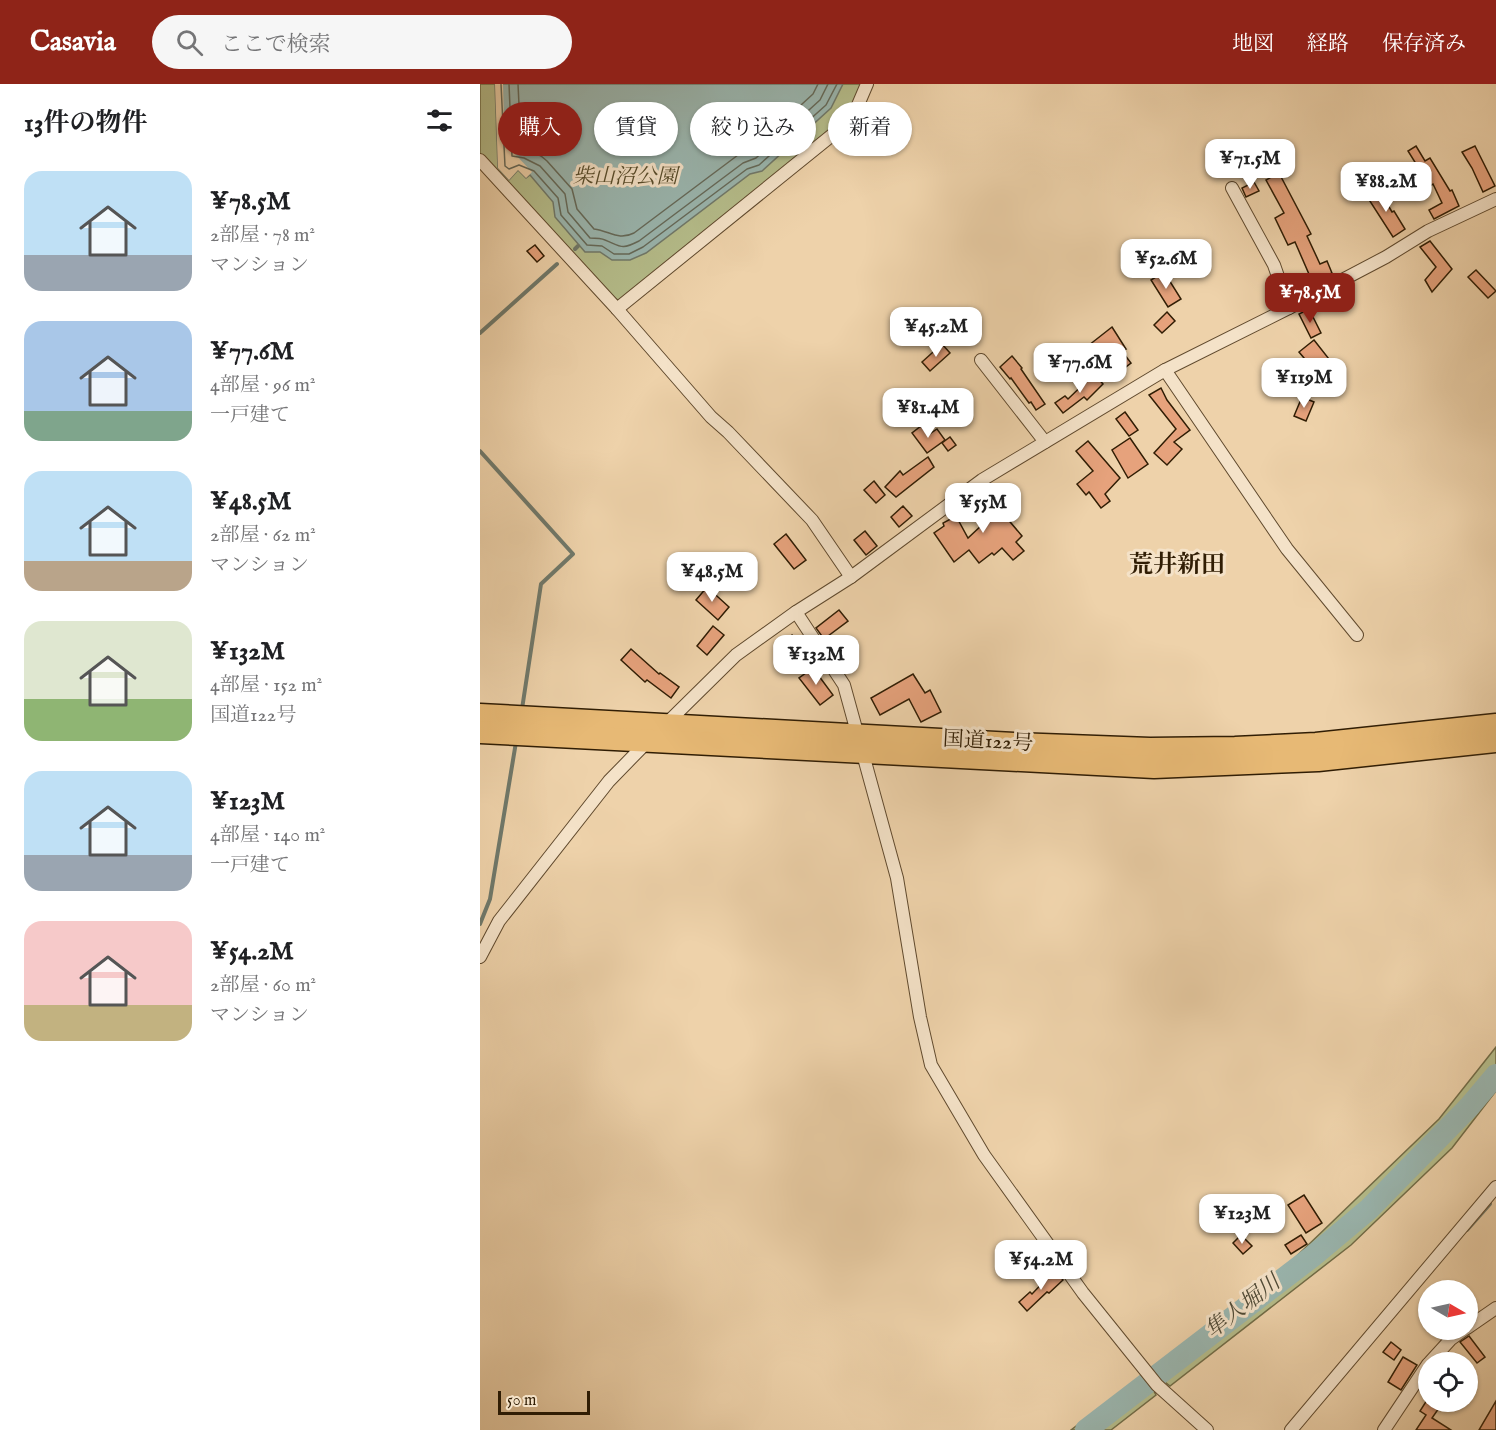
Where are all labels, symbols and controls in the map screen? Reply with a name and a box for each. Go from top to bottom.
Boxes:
search box [152,15,572,69]
text: Casavia [30,25,116,60]
icon: search [173,26,206,59]
text: ここで検索 [221,31,331,59]
text: 地図 [1232,31,1274,58]
text: 経路 [1307,31,1349,58]
text: 保存済み [1382,31,1466,58]
chip: 購入 [498,102,582,156]
chip: 賃貸 [594,102,678,156]
chip: 絞り込み [690,102,816,156]
chip: 新着 [828,102,912,156]
icon: filters [423,104,456,137]
text: 13件の物件 [24,107,147,140]
pin: ¥71.5M [1201,139,1299,190]
text: ¥71.5M [1219,146,1281,171]
pin: ¥88.2M [1337,162,1435,213]
park label: 柴山沼公園 [573,164,680,191]
text: ¥88.2M [1355,169,1417,194]
text: ¥78.5M [210,185,291,218]
icon: home [72,195,144,267]
text: 2部屋 · 78 m² [210,223,315,248]
pin: ¥52.6M [1117,239,1215,290]
text: ¥52.6M [1135,246,1197,271]
text: マンション [210,253,309,278]
pin: ¥78.5M [1261,273,1359,324]
text: ¥78.5M [1279,280,1341,305]
pin: ¥45.2M [887,307,985,358]
text: ¥45.2M [904,314,968,339]
text: ¥77.6M [210,335,294,368]
pin: ¥77.6M [1031,343,1129,394]
icon: home [72,345,144,417]
text: ¥77.6M [1048,350,1112,375]
pin: ¥119M [1262,358,1346,409]
text: ¥119M [1275,365,1333,390]
text: 4部屋 · 96 m² [210,373,316,398]
pin: ¥81.4M [879,388,977,439]
text: ¥81.4M [897,395,959,420]
text: 一戸建て [210,403,290,428]
pin: ¥55M [947,483,1019,534]
text: ¥48.5M [210,485,291,518]
text: ¥55M [959,490,1007,515]
icon: home [72,495,144,567]
text: 2部屋 · 62 m² [210,523,316,548]
district label: 荒井新田 [1129,550,1225,581]
pin: ¥48.5M [663,552,761,603]
text: マンション [210,553,309,578]
text: ¥48.5M [681,559,743,584]
text: ¥132M [210,635,285,668]
pin: ¥132M [774,635,858,686]
text: ¥132M [787,642,845,667]
icon: home [72,645,144,717]
text: 4部屋 · 152 m² [210,673,322,698]
text: 国道122号 [210,703,296,728]
street label: 国道122号 [942,726,1034,758]
text: ¥123M [210,785,285,818]
icon: home [72,795,144,867]
text: 4部屋 · 140 m² [210,823,325,848]
text: 一戸建て [210,853,290,878]
text: ¥54.2M [210,935,294,968]
icon: home [72,945,144,1017]
text: 2部屋 · 60 m² [210,973,316,998]
text: マンション [210,1003,309,1028]
pin: ¥123M [1200,1194,1284,1245]
text: ¥123M [1213,1201,1271,1226]
pin: ¥54.2M [992,1240,1090,1291]
text: ¥54.2M [1009,1247,1073,1272]
water label: 隼人堀川 [1200,1268,1288,1345]
north arrow [1418,1280,1478,1340]
map controls [1418,1280,1478,1412]
button: locate [1418,1352,1478,1412]
scale bar [498,1388,590,1416]
text: 50 m [507,1391,536,1411]

